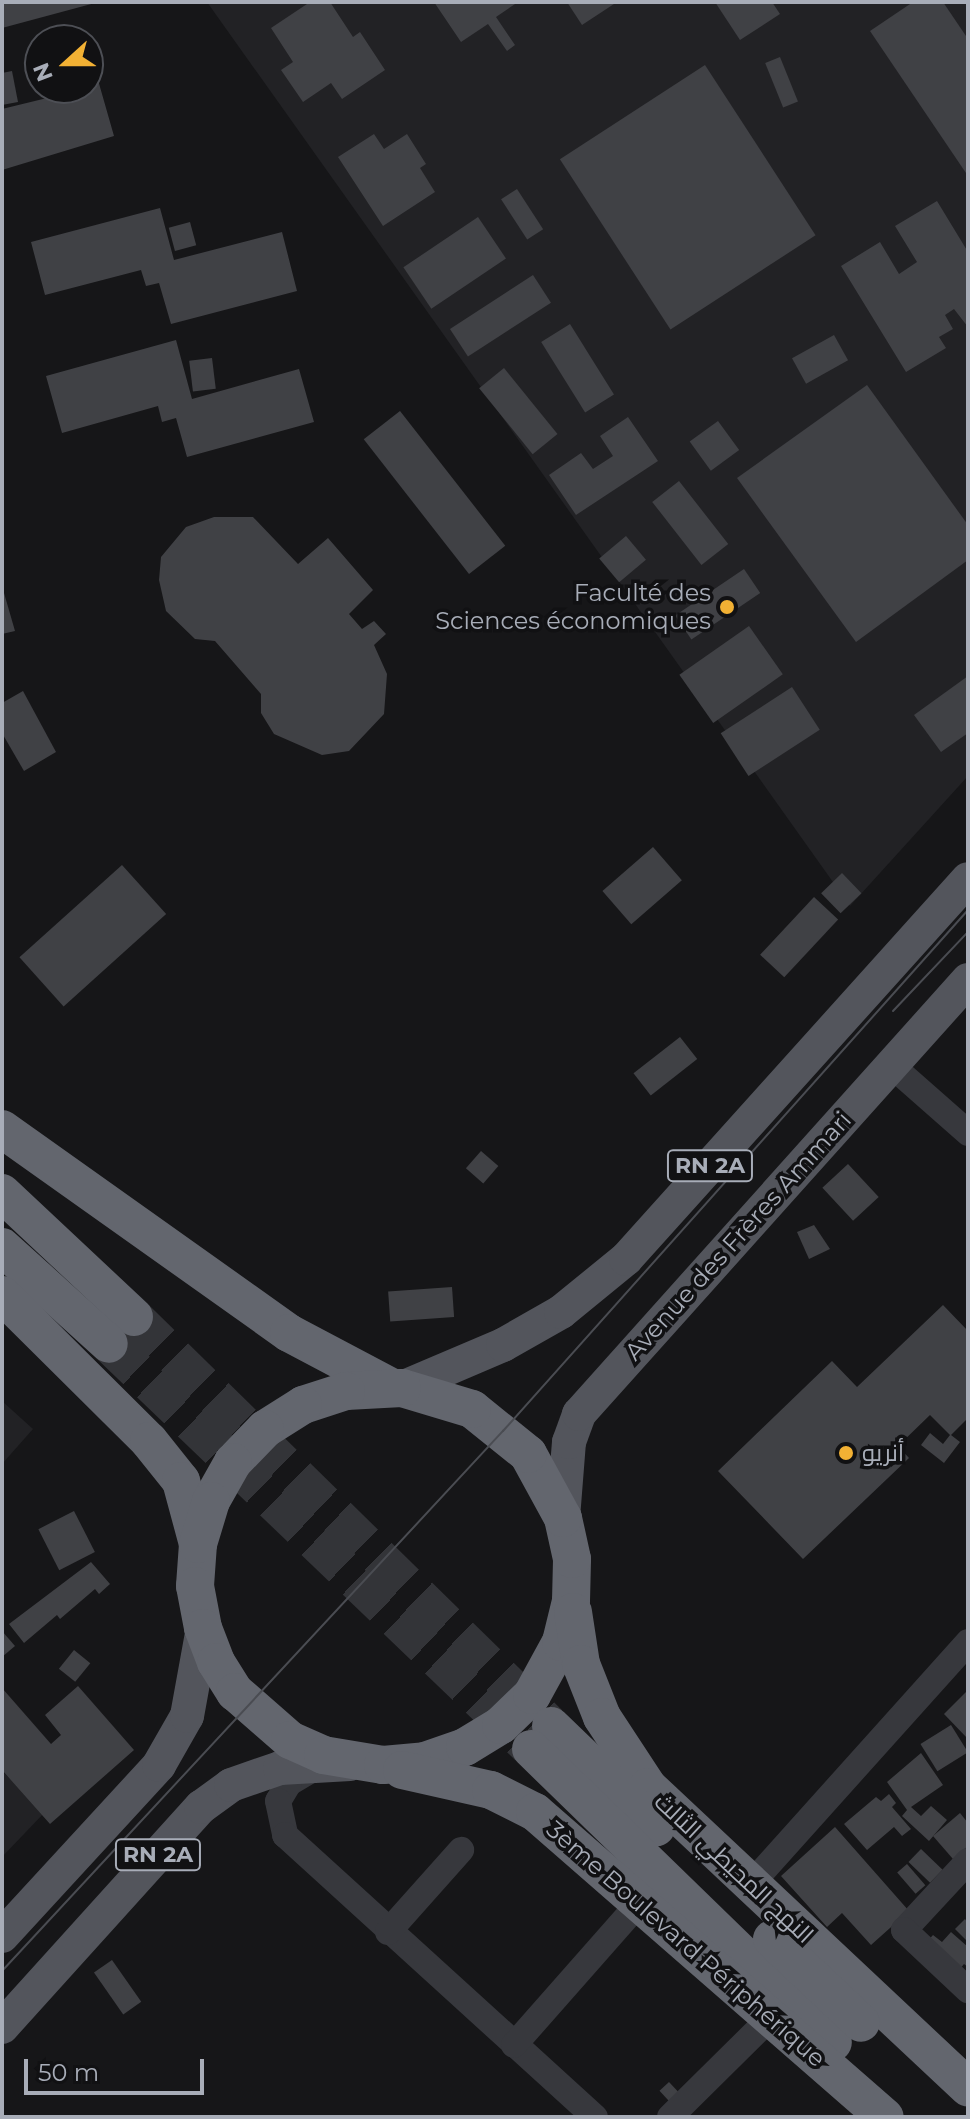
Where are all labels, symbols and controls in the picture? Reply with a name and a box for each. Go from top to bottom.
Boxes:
north arrow [24,24,104,104]
text: N [27,59,59,85]
place label: Faculté des Sciences économiques [435,579,711,635]
marker: Faculté des Sciences économiques [718,598,736,616]
street label: Avenue des Frères Ammari [619,1106,857,1366]
road number: RN 2A [666,1148,754,1184]
place label: أنريو [862,1439,904,1467]
marker: أنريو [837,1444,855,1462]
street label: النهج المحيطي الثالث [648,1787,820,1949]
street label: 3ème Boulevard Périphérique [541,1815,831,2073]
road number: RN 2A [114,1837,202,1873]
scale bar [28,2043,208,2093]
text: 50 m [38,2058,99,2087]

